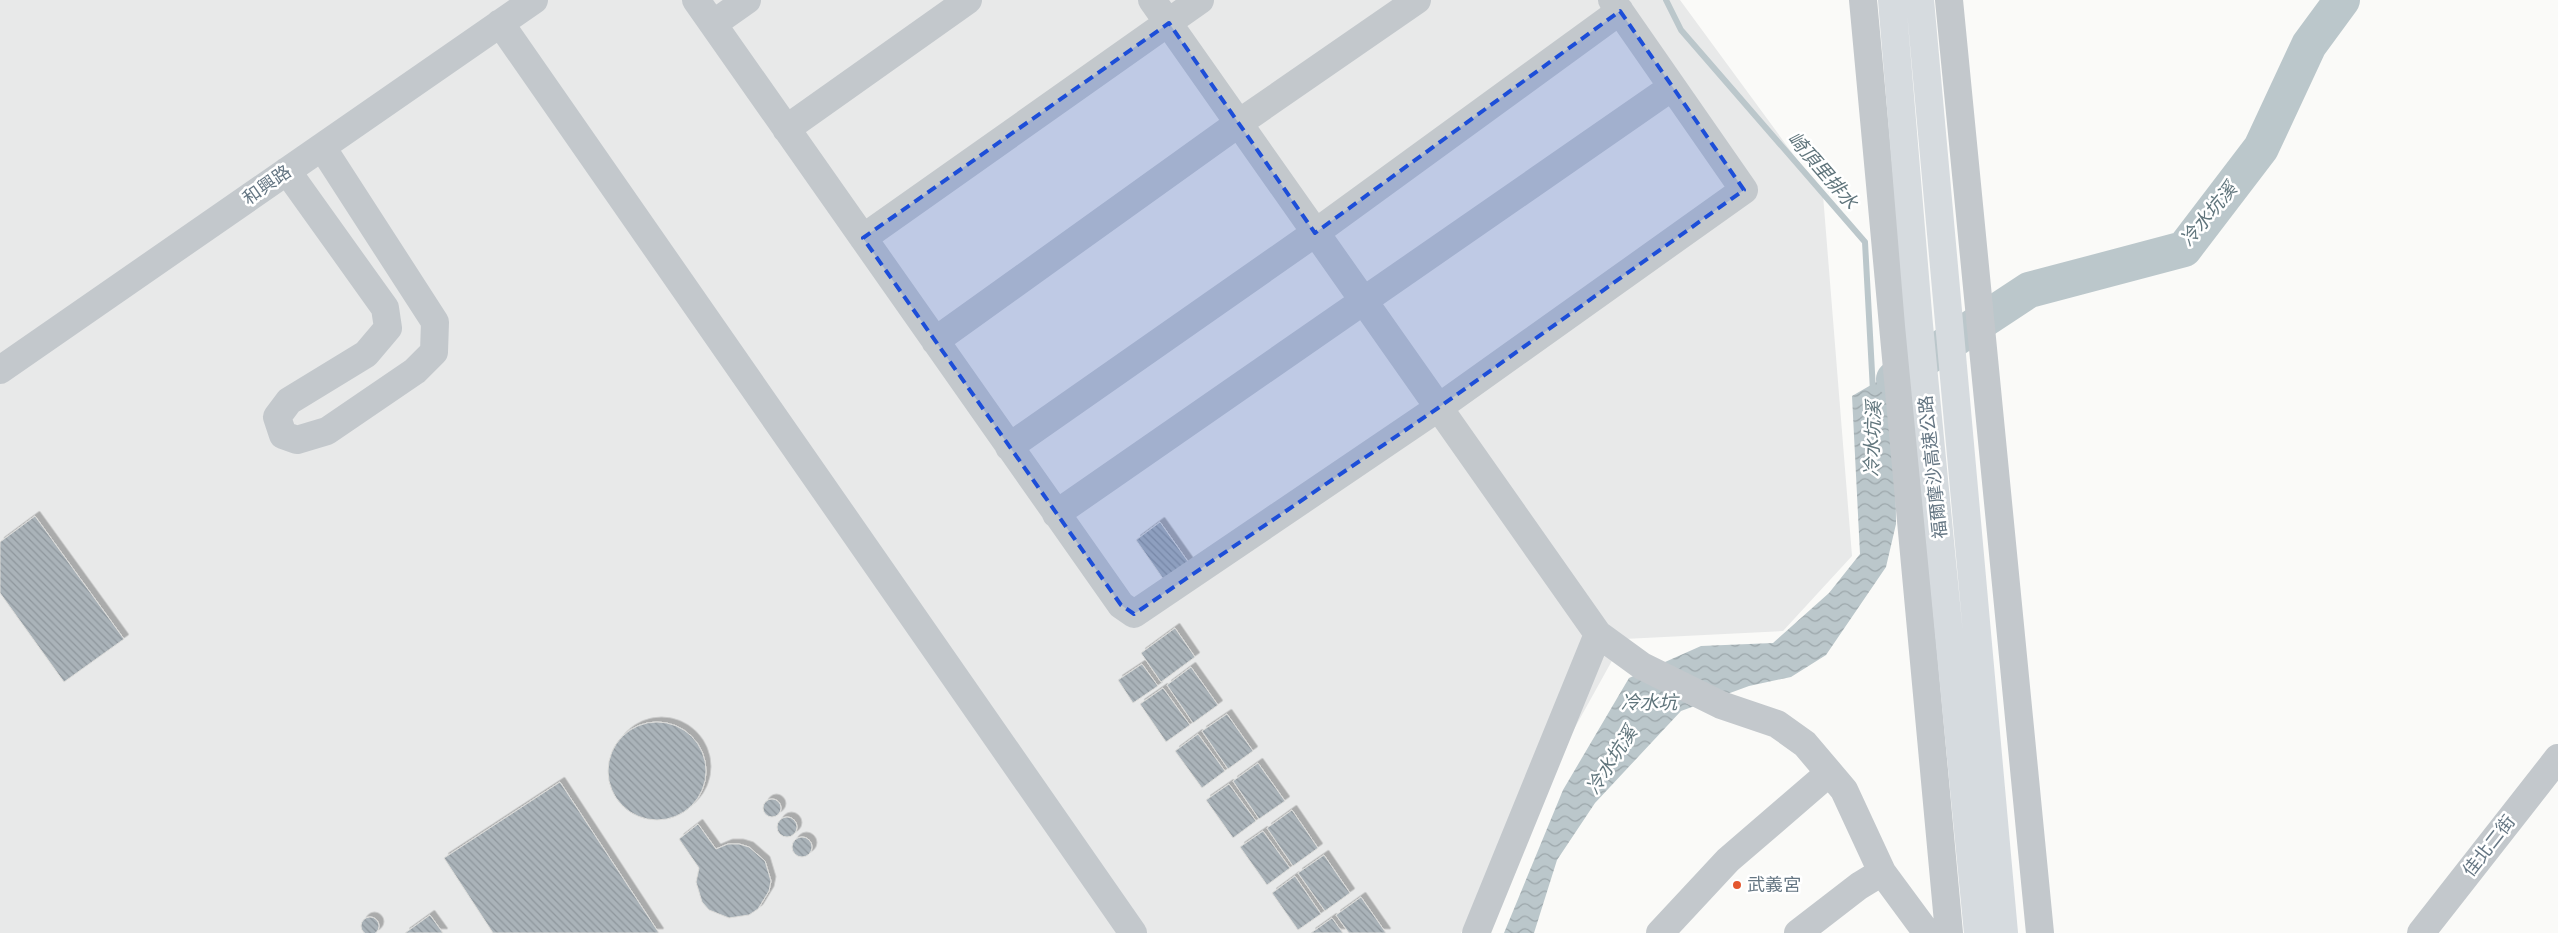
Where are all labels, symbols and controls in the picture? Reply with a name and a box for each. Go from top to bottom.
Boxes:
water label: 崎頂里排水 [1784,126,1864,214]
street label: 和興路 [238,160,295,209]
water label: 冷水坑溪 [2174,175,2243,250]
street label: 福爾摩沙高速公路 [1914,394,1950,540]
water label: 冷水坑溪 [1859,398,1884,477]
water label: 冷水坑 [1620,690,1680,713]
water label: 冷水坑溪 [1580,719,1643,798]
street label: 佳北二街 [2457,810,2519,881]
place label: 武義宮 [1747,873,1801,895]
marker: 武義宮 [1731,879,1743,891]

